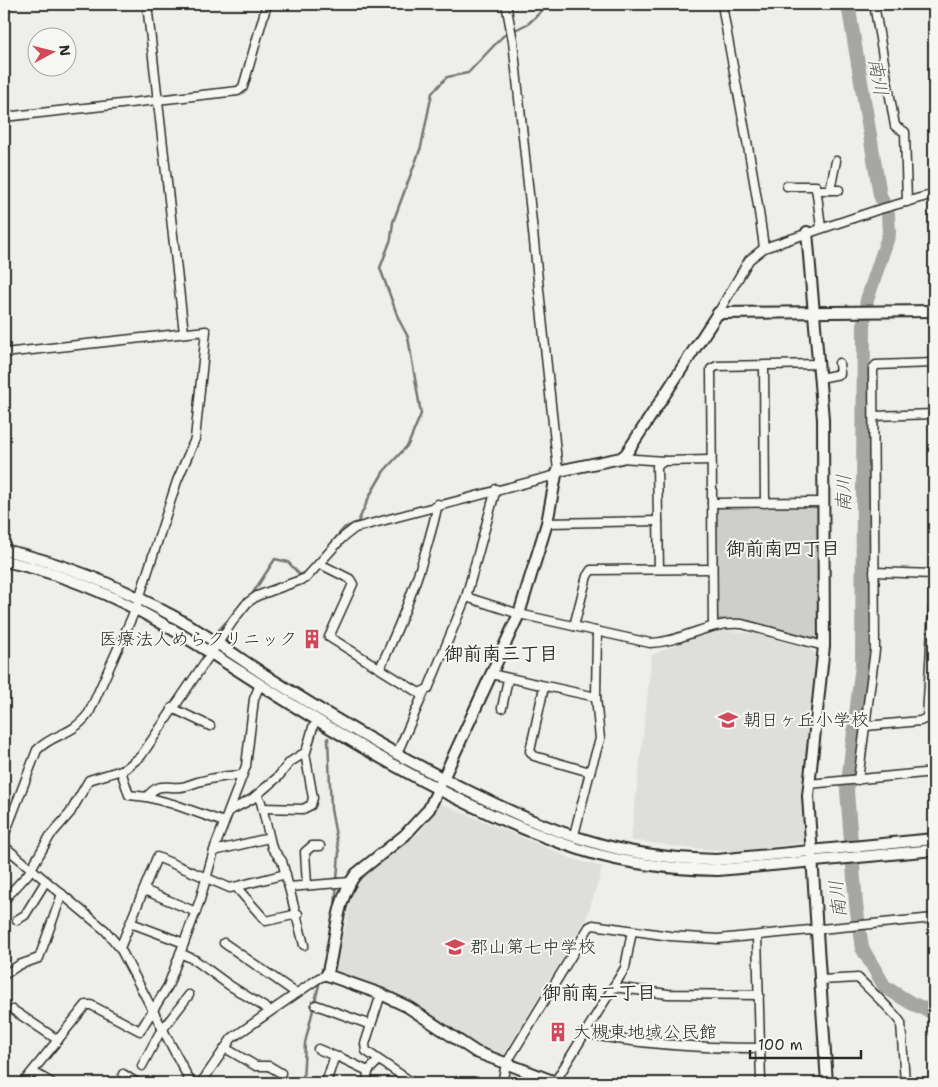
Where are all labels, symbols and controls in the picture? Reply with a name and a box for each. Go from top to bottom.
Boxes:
north arrow [28,28,78,78]
text: N [55,44,75,57]
water label: 南川 [863,56,894,98]
water label: 南川 [831,474,856,512]
district label: 御前南四丁目 [726,536,840,561]
place label: 医療法人めらクリニック [99,627,297,651]
building icon: 医療法人めらクリニック [301,628,323,650]
district label: 御前南三丁目 [444,641,558,666]
place label: 朝日ヶ丘小学校 [743,708,869,732]
school or university icon: 朝日ヶ丘小学校 [717,709,739,731]
water label: 南川 [823,879,852,919]
place label: 郡山第七中学校 [470,935,596,959]
school or university icon: 郡山第七中学校 [444,936,466,958]
district label: 御前南二丁目 [542,980,656,1005]
place label: 大槻東地域公民館 [573,1020,717,1044]
building icon: 大槻東地域公民館 [547,1021,569,1043]
scale bar [750,1027,862,1059]
text: 100 m [758,1035,803,1055]

